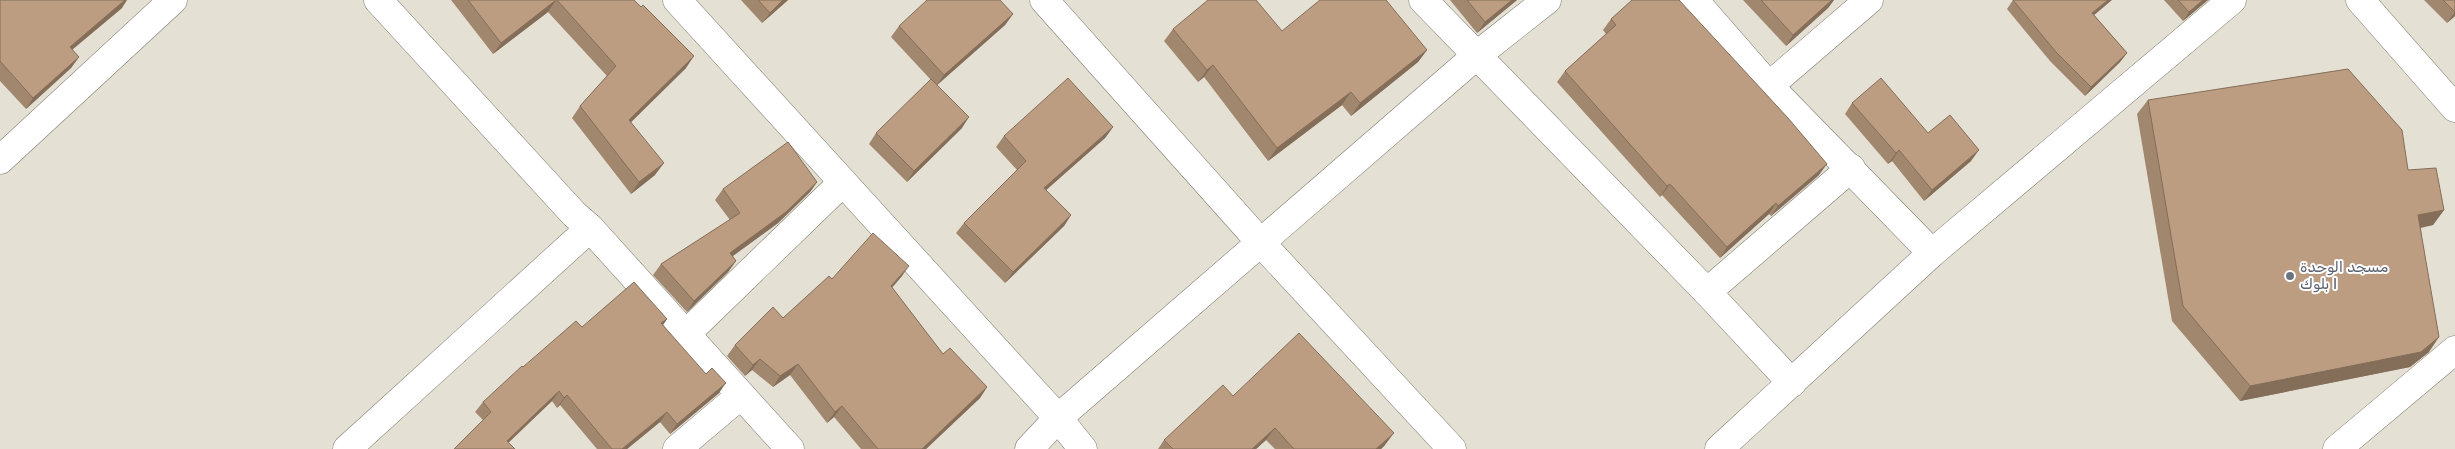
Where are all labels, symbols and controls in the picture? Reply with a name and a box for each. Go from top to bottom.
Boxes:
place label: مسجد الوحدة بلوك I [2300,258,2388,293]
marker: مسجد الوحدة بلوك I [2284,270,2296,282]

